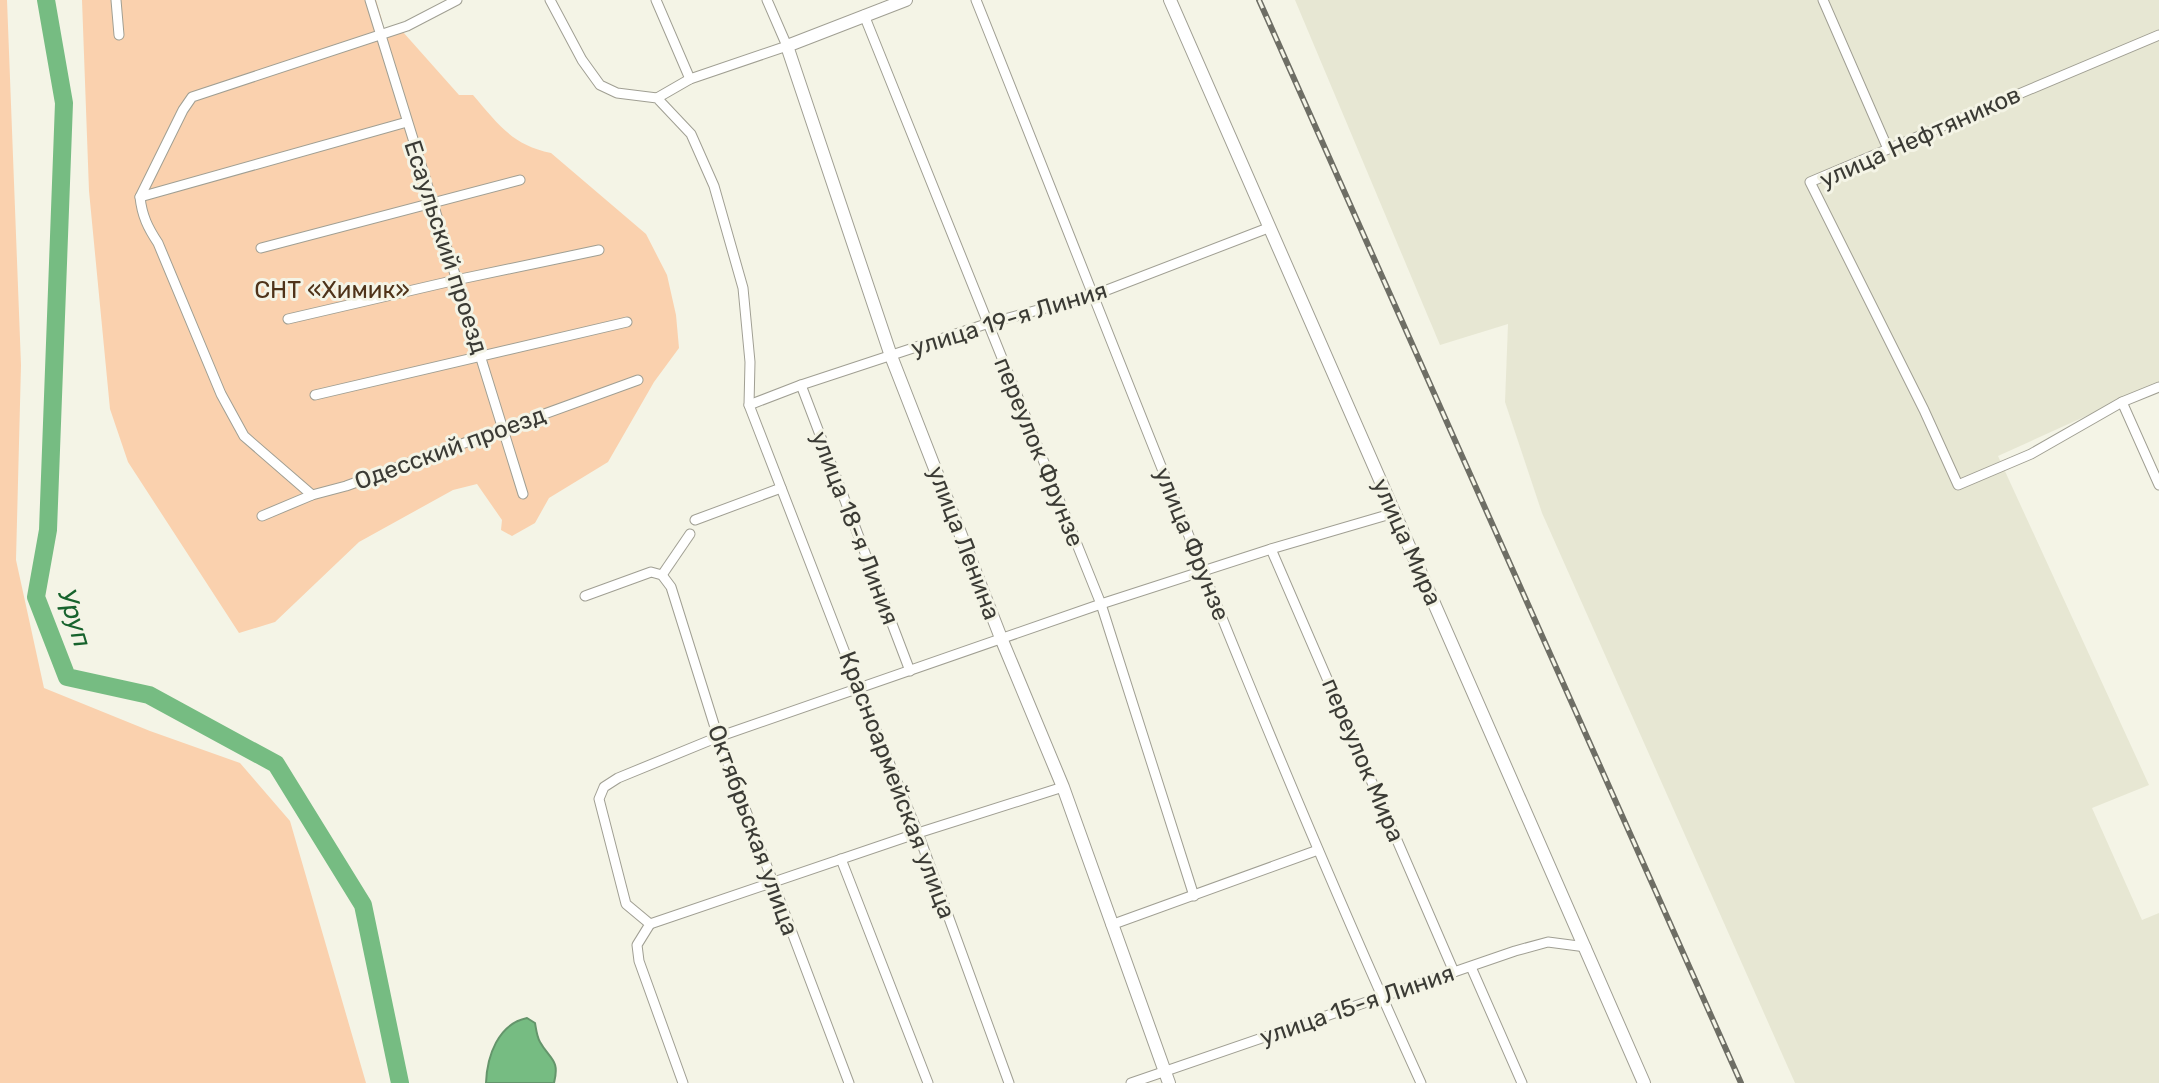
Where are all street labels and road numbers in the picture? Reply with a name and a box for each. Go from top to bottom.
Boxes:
street label: улица Нефтяников [1815,80,2025,194]
street label: Есаульский проезд [398,137,494,357]
street label: улица 19-я Линия [908,276,1110,362]
street label: переулок Фрунзе [988,353,1090,551]
street label: Одесский проезд [351,400,549,496]
street label: улица 18-я Линия [805,427,905,629]
street label: улица Ленина [922,462,1006,624]
street label: улица Фрунзе [1149,463,1235,625]
street label: улица Мира [1367,474,1447,610]
street label: Красноармейская улица [833,647,961,923]
street label: переулок Мира [1316,674,1410,846]
street label: Октябрьская улица [702,721,804,939]
street label: улица 15-я Линия [1256,959,1458,1051]

